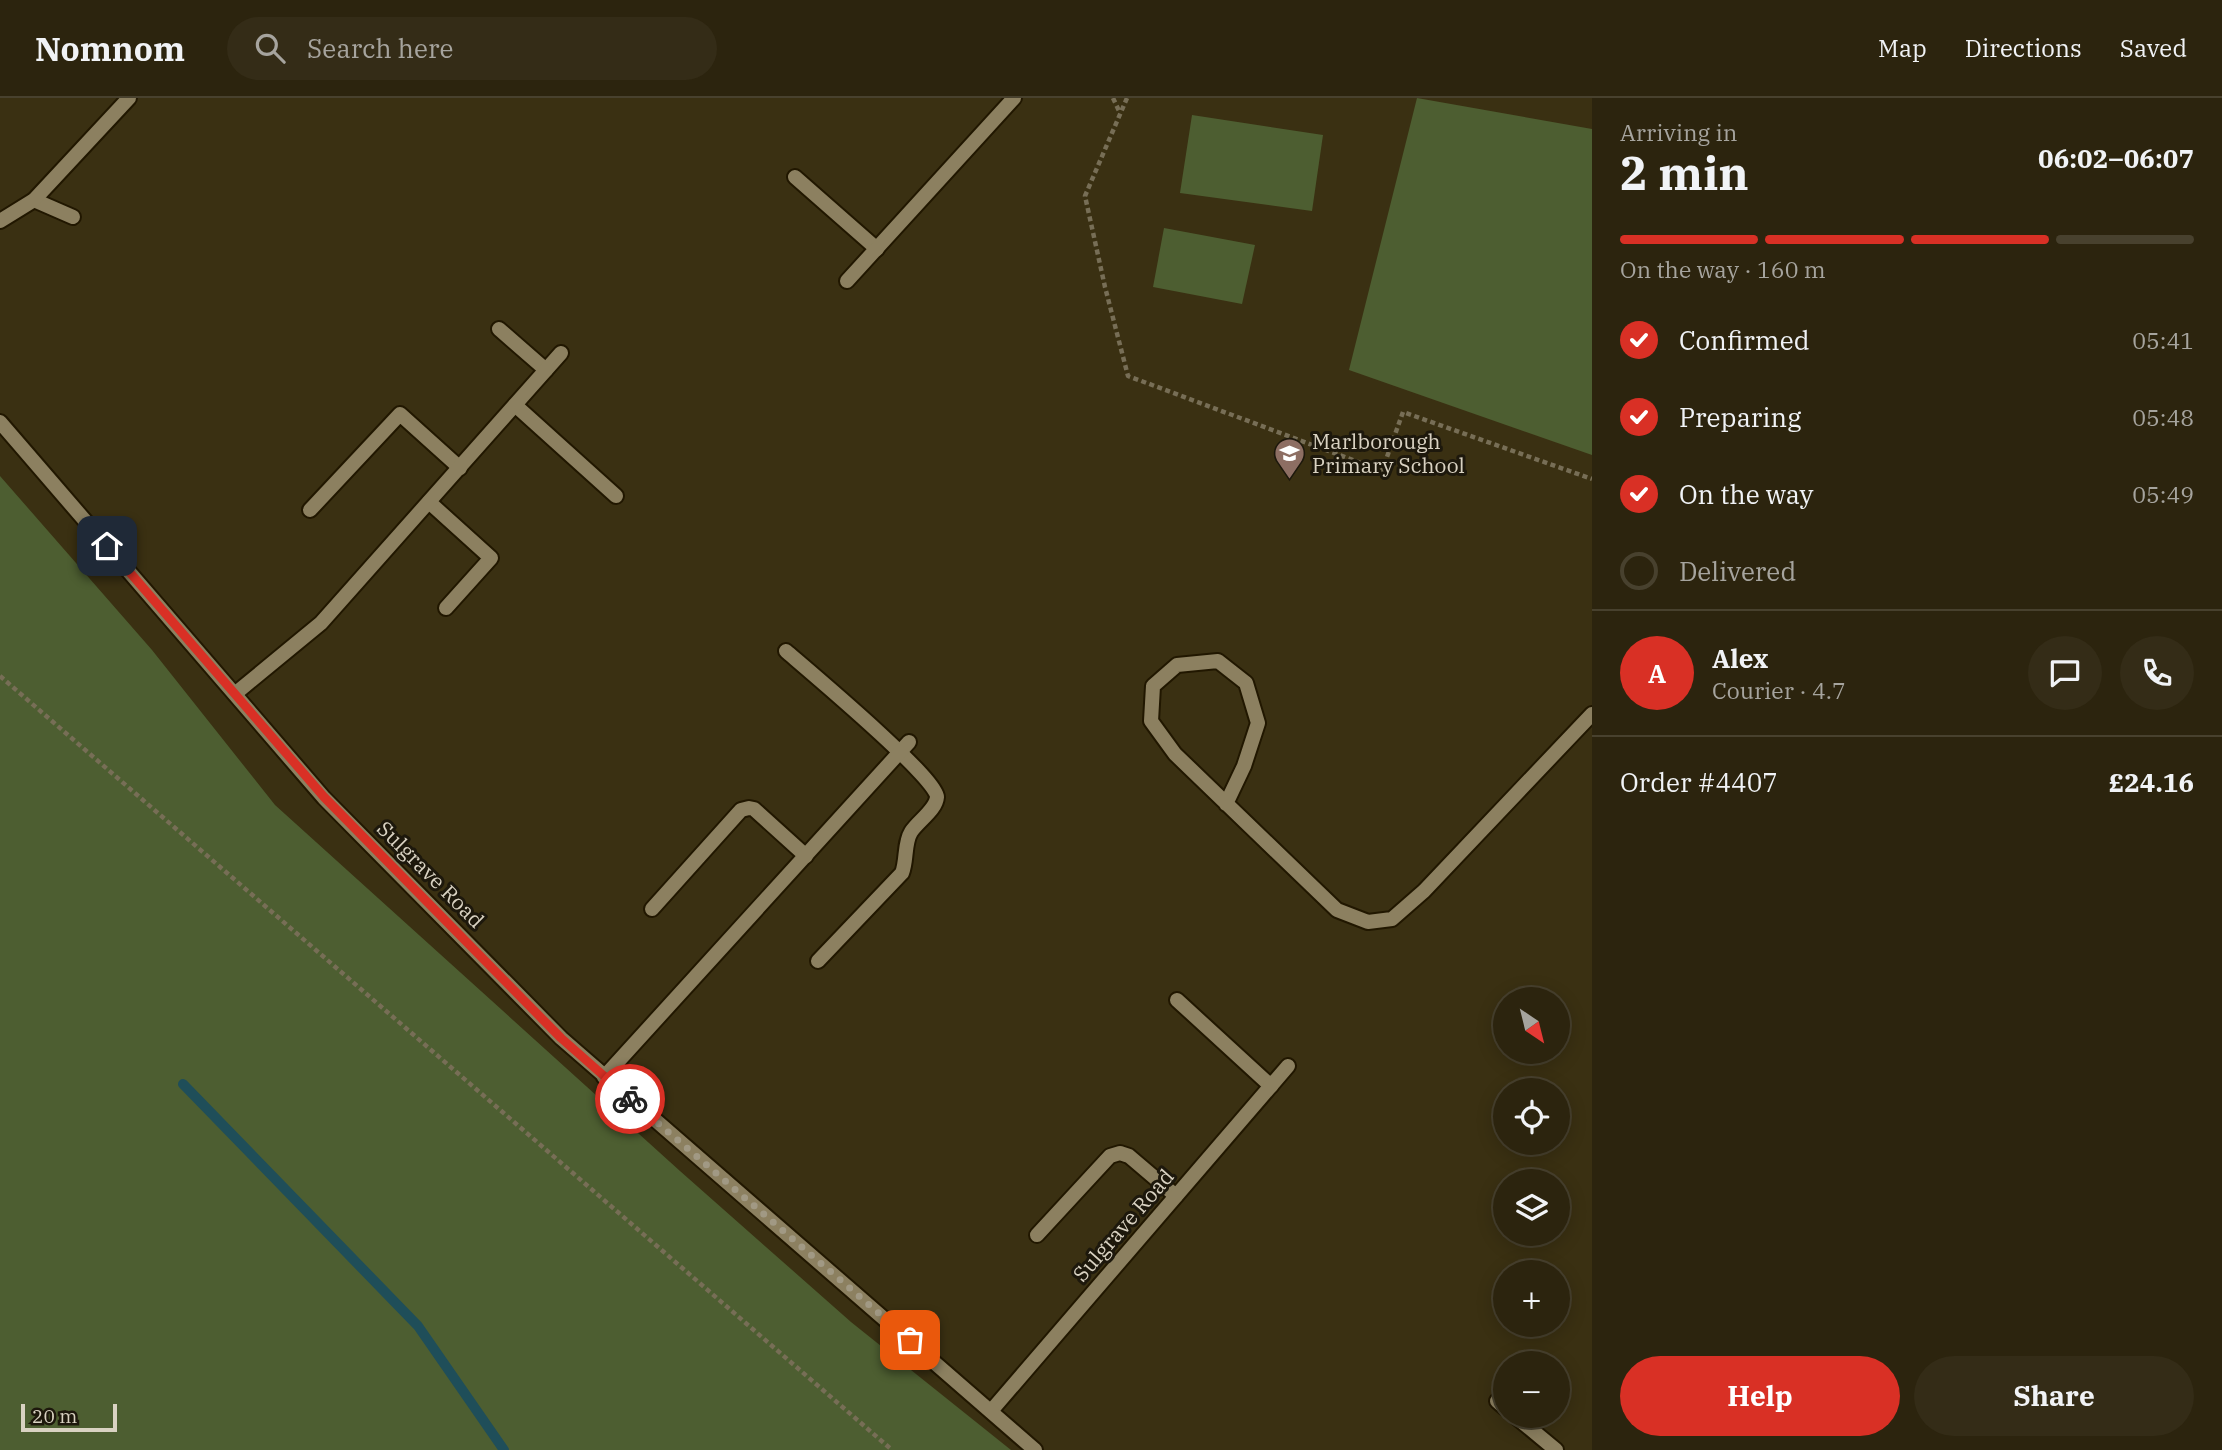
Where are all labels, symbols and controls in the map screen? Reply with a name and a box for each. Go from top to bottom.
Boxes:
search box [227,17,717,80]
text: Nomnom [35,27,185,70]
icon: search [251,29,289,67]
text: Search here [307,31,453,65]
text: Map [1878,32,1927,64]
text: Directions [1965,32,2082,64]
text: Saved [2120,32,2187,64]
text: Arriving in [1620,117,1737,147]
text: 06:02–06:07 [2038,141,2194,175]
text: 2 min [1620,143,1749,203]
text: On the way · 160 m [1620,254,1826,284]
icon: check [1620,321,1658,359]
text: Confirmed [1679,323,1810,357]
text: 05:41 [2132,325,2194,355]
icon: check [1620,398,1658,436]
text: Preparing [1679,400,1801,434]
text: 05:48 [2132,402,2194,432]
place label: Marlborough Primary School [1312,427,1465,479]
school or university icon: Marlborough Primary School [1272,436,1306,480]
icon: check [1620,475,1658,513]
text: On the way [1679,477,1813,511]
text: 05:49 [2132,479,2194,509]
pin [77,516,137,576]
icon: home [88,527,126,565]
text: Delivered [1679,554,1796,588]
button: chat [2028,636,2102,710]
button: phone [2120,636,2194,710]
text: Alex [1712,641,1768,675]
text: A [1648,656,1666,690]
text: Courier · 4.7 [1712,675,1846,705]
text: Order #4407 [1620,765,1778,799]
text: £24.16 [2109,765,2194,799]
street label: Sulgrave Road [371,814,491,934]
north arrow [1493,987,1570,1064]
map controls [1493,987,1570,1428]
courier [595,1064,665,1134]
button: locate [1493,1078,1570,1155]
icon: bike [611,1080,649,1118]
street label: Sulgrave Road [1066,1163,1180,1287]
button: layers [1493,1169,1570,1246]
button: + [1493,1260,1570,1337]
pin [880,1310,940,1370]
icon: bag [891,1321,929,1359]
button: − [1493,1351,1570,1428]
button: Help [1620,1356,1900,1436]
button: Share [1914,1356,2194,1436]
scale bar [21,1401,117,1433]
text: 20 m [32,1404,77,1428]

